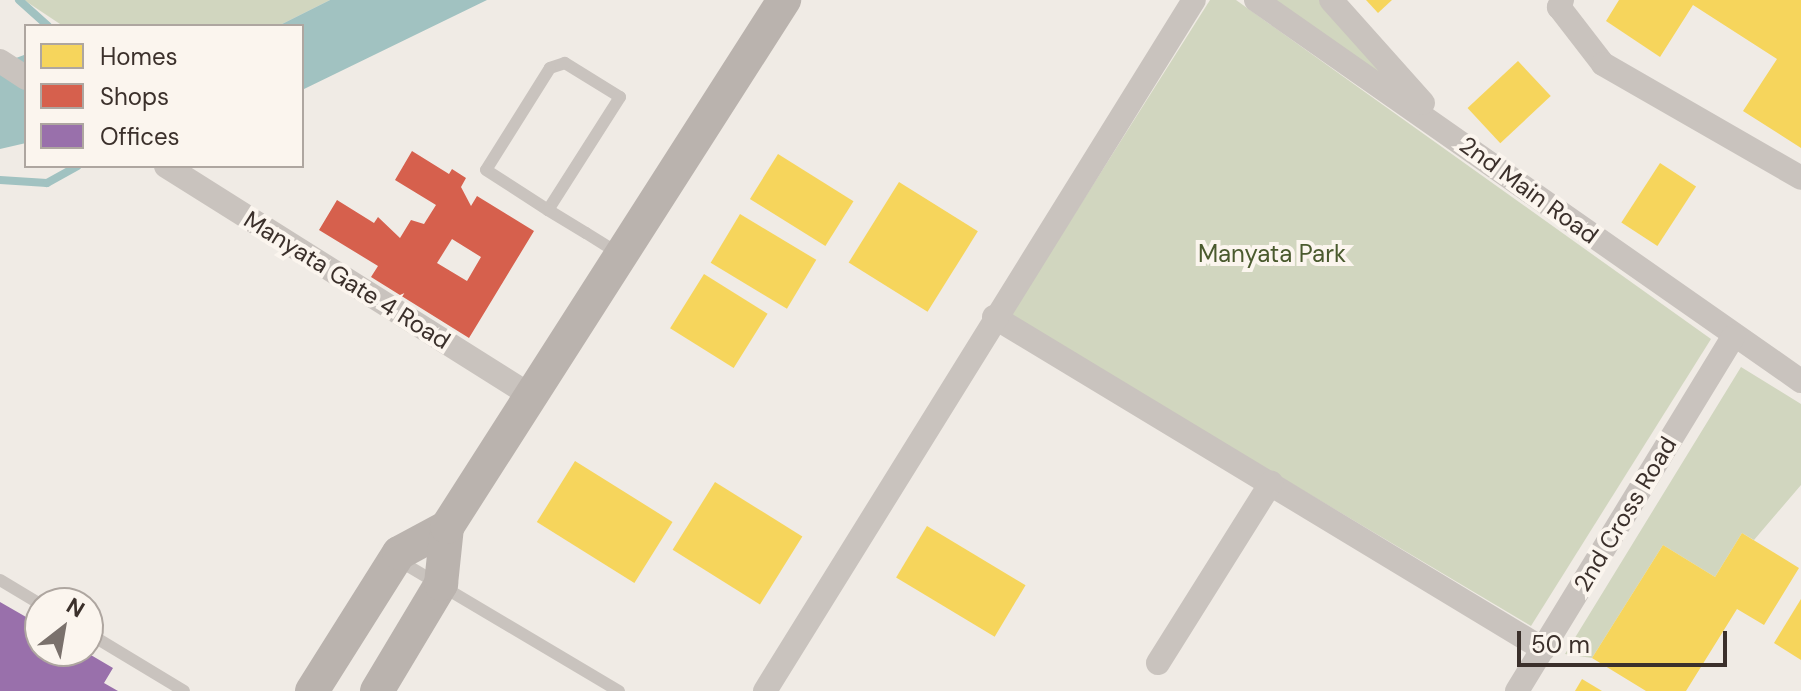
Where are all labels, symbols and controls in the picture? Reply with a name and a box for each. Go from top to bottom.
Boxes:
legend [24,24,304,168]
text: Homes [100,41,178,72]
text: Shops [100,81,169,112]
text: Offices [100,121,180,152]
street label: 2nd Main Road [1454,130,1604,250]
street label: Manyata Gate 4 Road [239,205,455,355]
park label: Manyata Park [1198,240,1346,268]
street label: 2nd Cross Road [1568,431,1682,597]
north arrow [24,587,104,667]
text: N [61,591,90,624]
scale bar [1521,615,1731,665]
text: 50 m [1531,629,1590,660]

